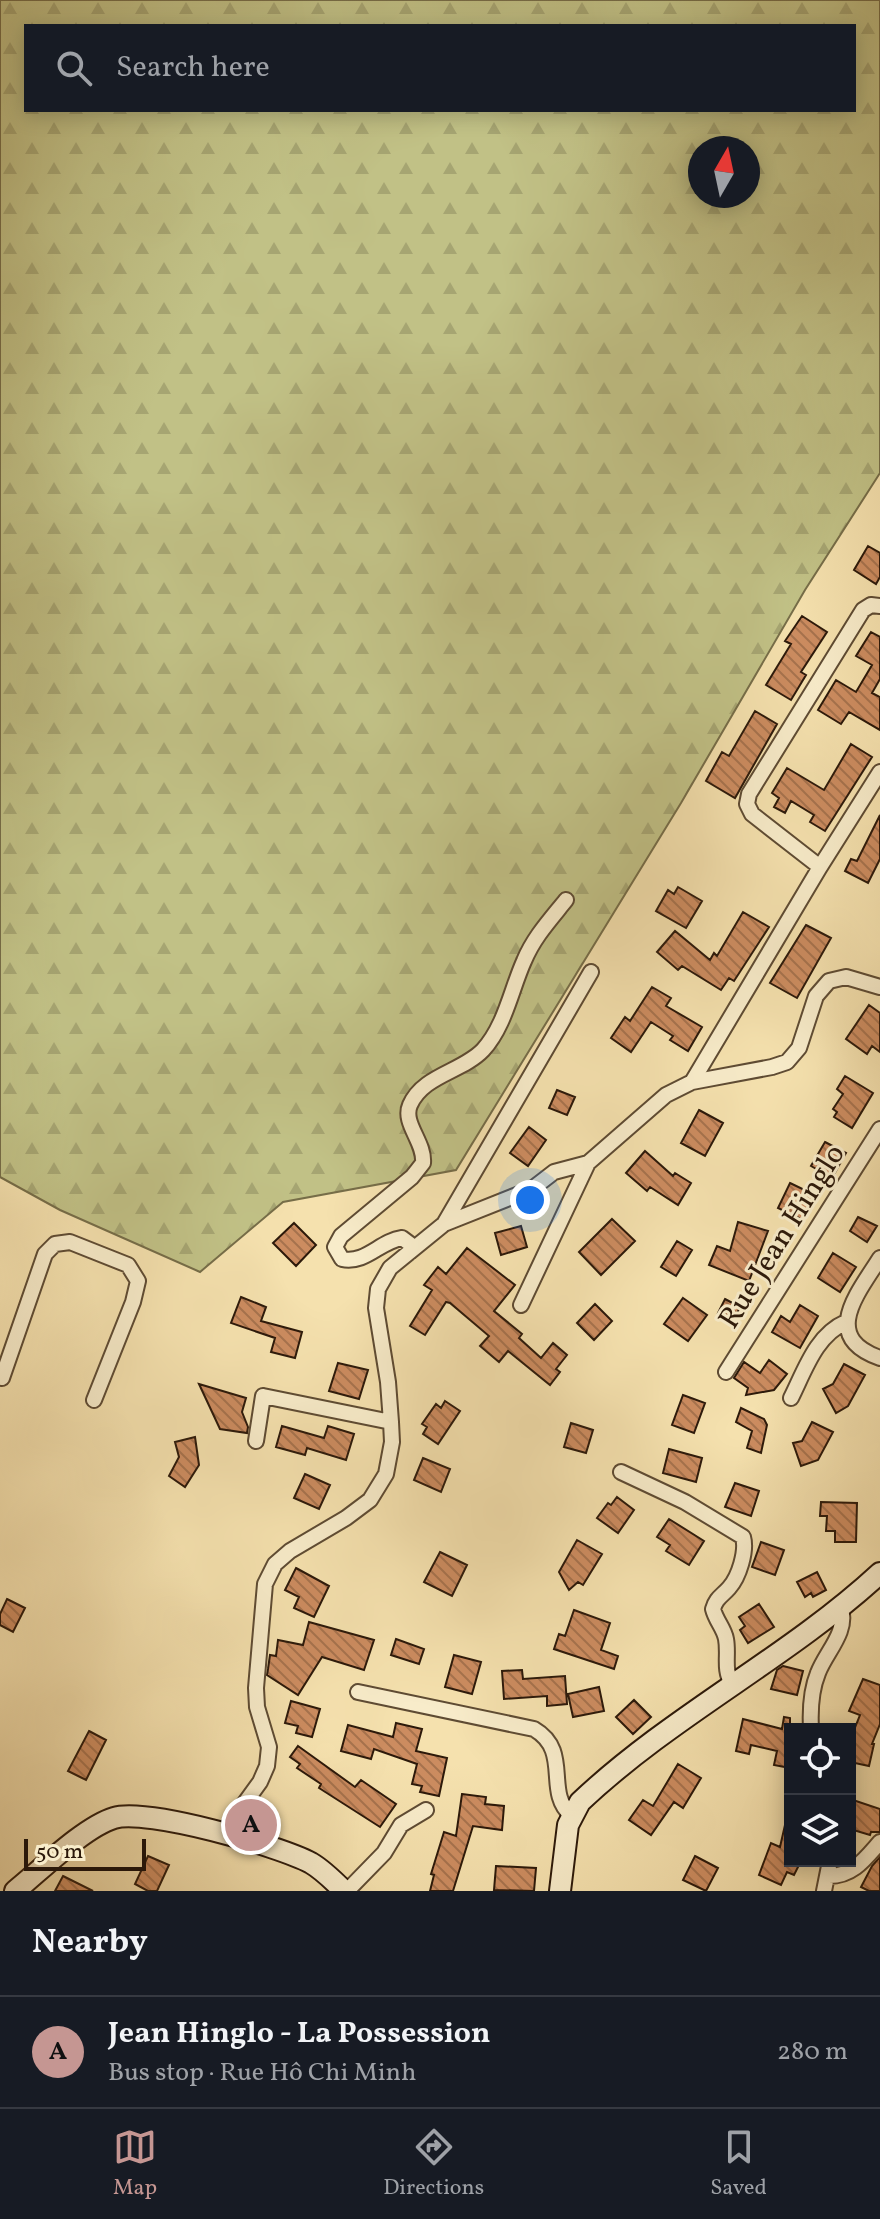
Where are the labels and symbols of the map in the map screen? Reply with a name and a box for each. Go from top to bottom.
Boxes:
north arrow [688,136,760,208]
street label: Rue Jean Hinglo [709,1137,856,1337]
your location [510,1180,550,1220]
pin: A [225,1795,277,1855]
scale bar [24,1835,146,1871]

